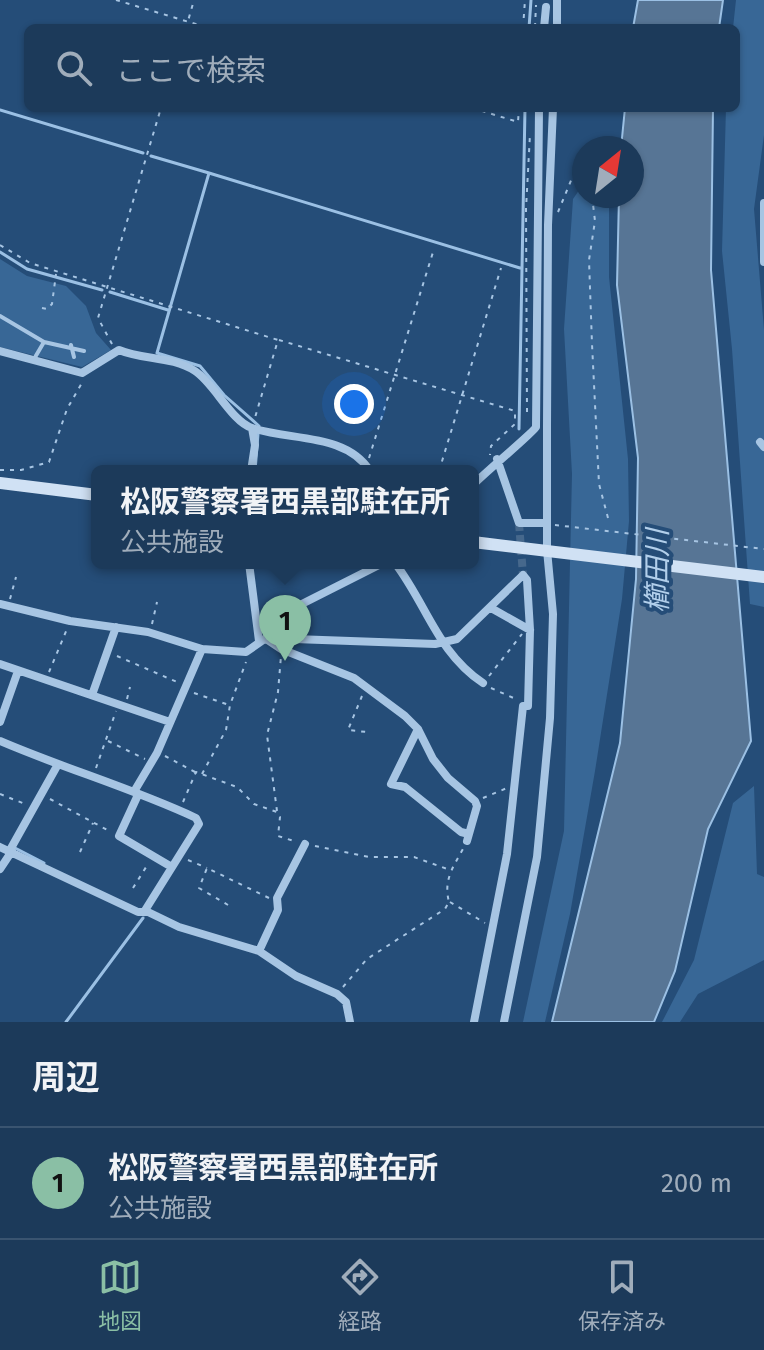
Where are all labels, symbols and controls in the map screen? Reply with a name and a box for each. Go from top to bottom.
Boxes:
search box [24,24,740,112]
icon: search [52,46,96,90]
text: ここで検索 [116,53,266,89]
north arrow [572,136,644,208]
your location [334,384,374,424]
popup [91,465,479,569]
text: 松阪警察署西黒部駐在所 [120,484,450,520]
water label: 櫛田川 [641,526,674,613]
text: 公共施設 [120,527,224,558]
pin: 1 [259,595,311,661]
text: 周辺 [32,1057,100,1098]
text: 松阪警察署西黒部駐在所 [108,1150,438,1186]
text: 1 [52,1168,64,1199]
text: 200 m [661,1168,732,1199]
text: 公共施設 [108,1193,212,1224]
tab: 地図 [98,1255,142,1335]
tab: 経路 [338,1255,382,1335]
tab: 保存済み [578,1255,666,1335]

